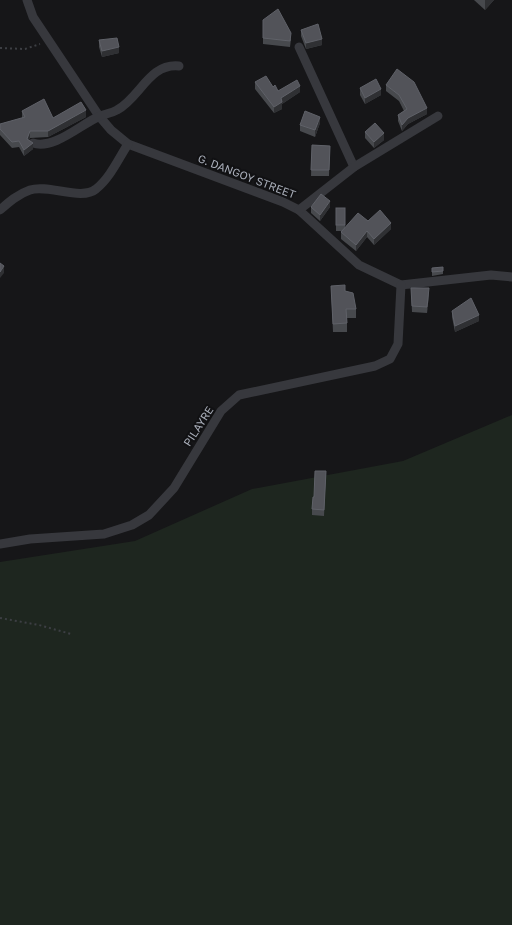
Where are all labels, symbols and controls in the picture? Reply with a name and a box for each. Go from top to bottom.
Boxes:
street label: G. DANGOY STREET [196,151,298,201]
street label: PILAYRE [180,403,216,448]

